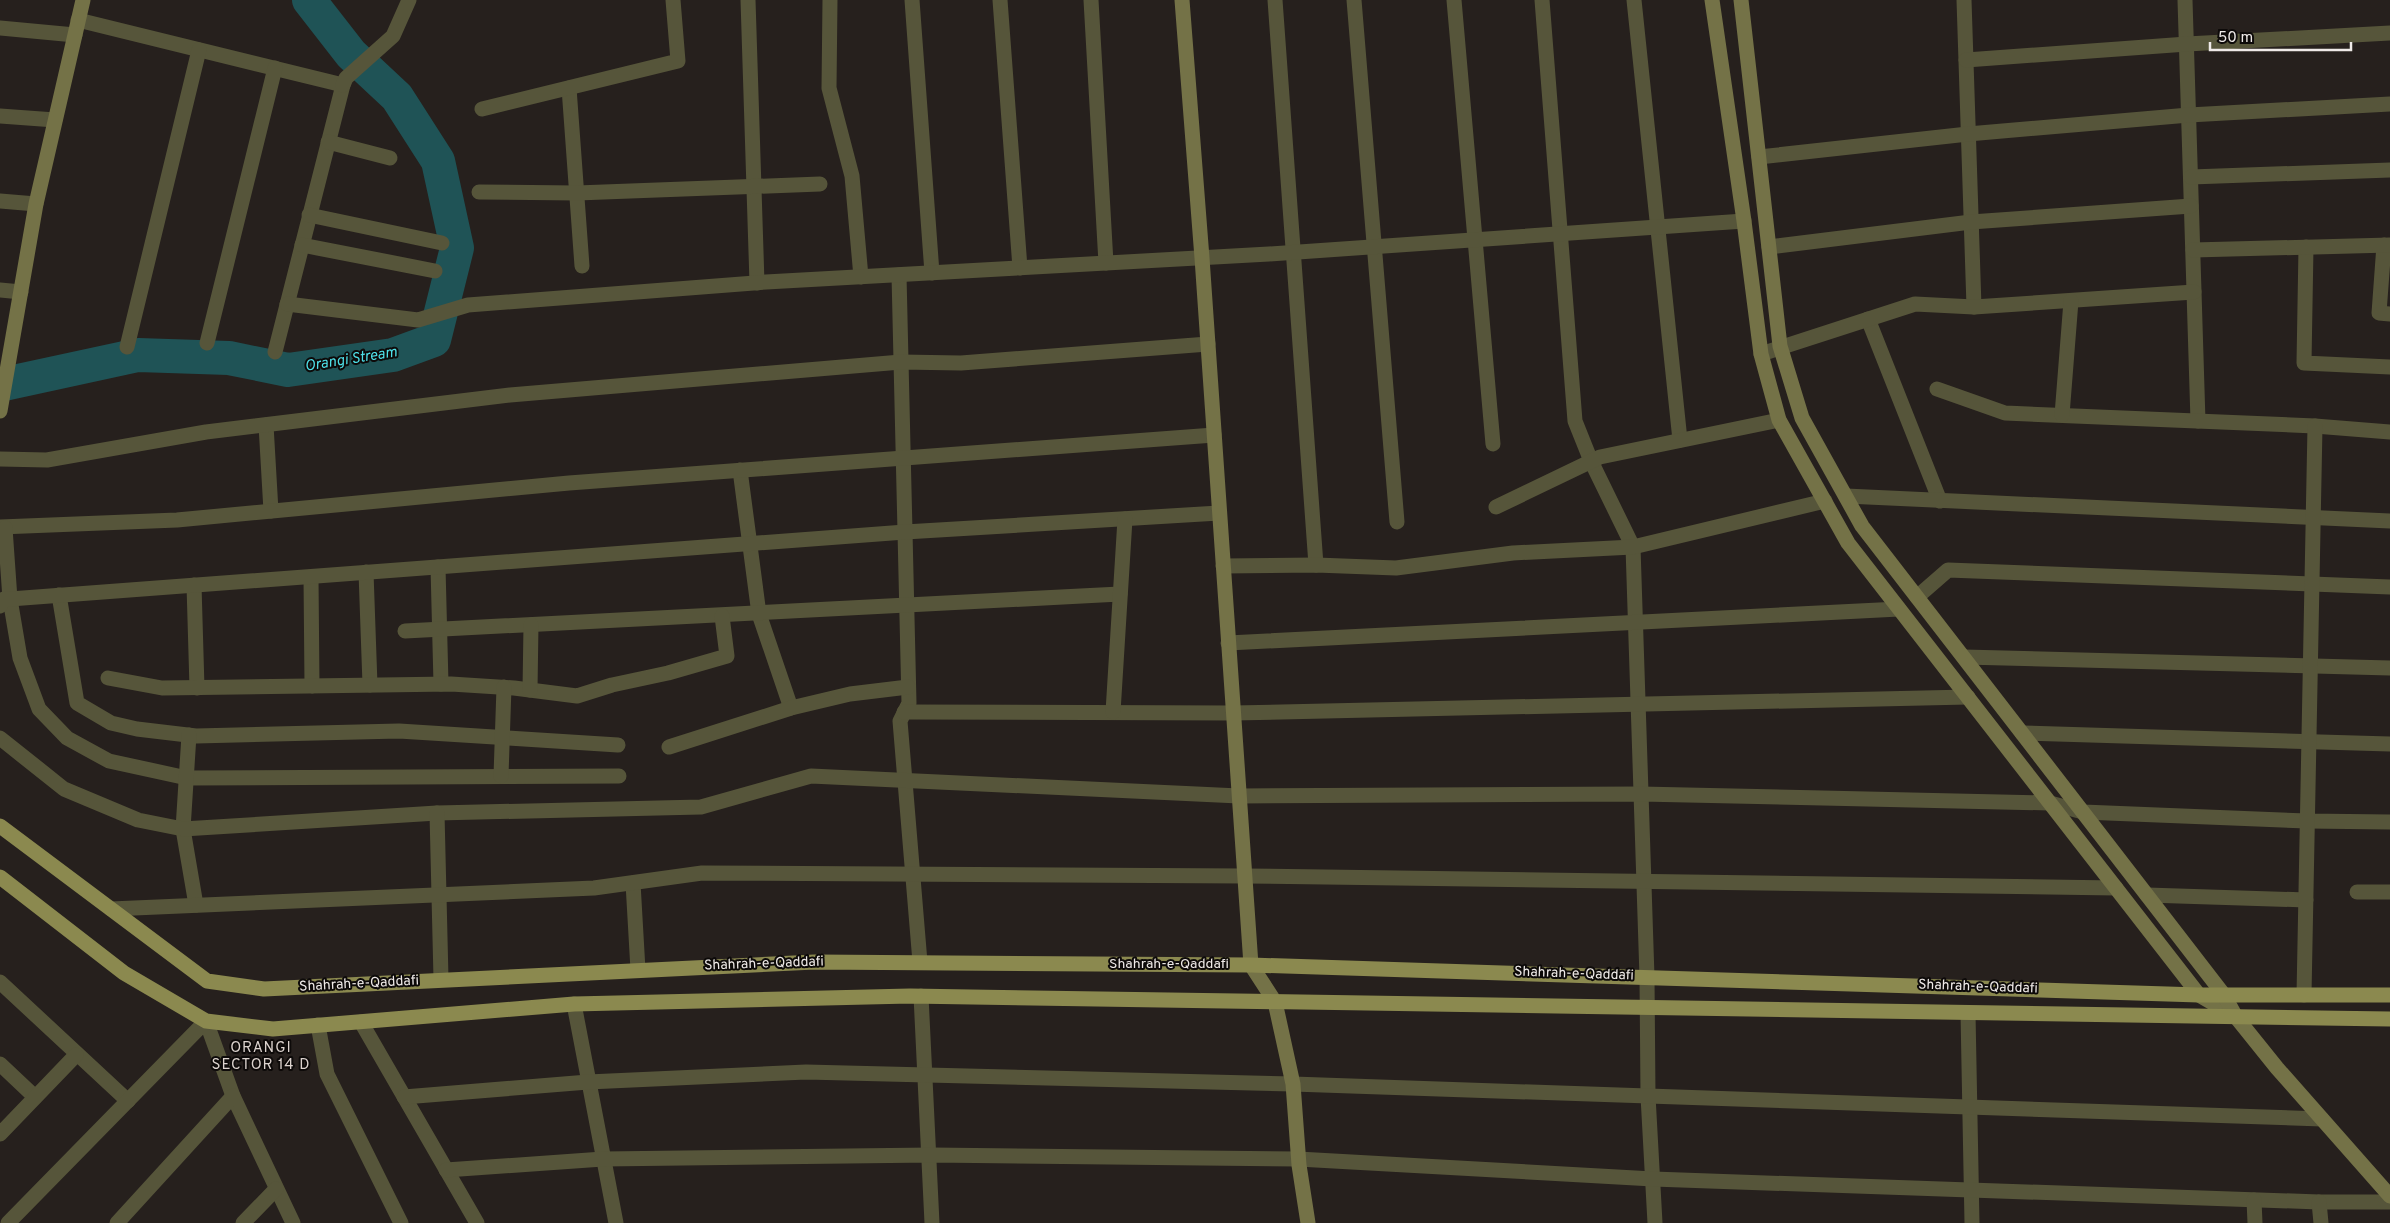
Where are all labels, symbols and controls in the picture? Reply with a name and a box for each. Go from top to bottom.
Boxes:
scale bar [2210,20,2351,52]
text: 50 m [2218,29,2253,48]
water label: Orangi Stream [303,343,399,377]
street label: Shahrah-e-Qaddafi [704,953,824,975]
street label: Shahrah-e-Qaddafi [1109,956,1229,973]
street label: Shahrah-e-Qaddafi [1514,963,1634,985]
street label: Shahrah-e-Qaddafi [299,972,419,996]
street label: Shahrah-e-Qaddafi [1918,976,2038,998]
district label: ORANGI SECTOR 14 D [212,1039,310,1075]

